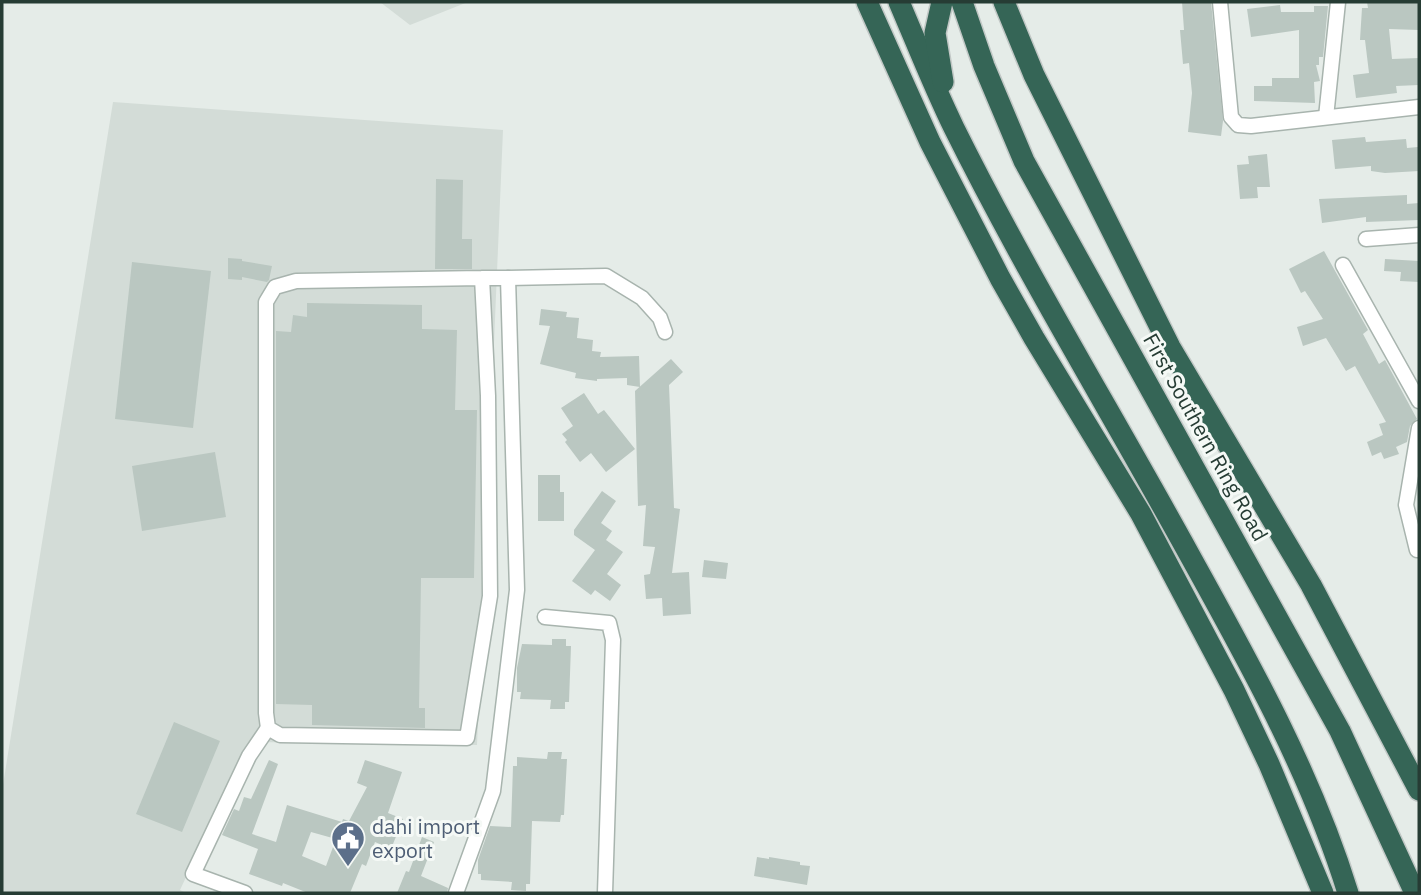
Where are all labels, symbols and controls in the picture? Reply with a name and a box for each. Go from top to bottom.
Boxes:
street label: First Southern Ring Road [1137,328,1275,546]
place label: dahi import export [372,812,480,864]
public building icon: dahi import export [329,819,367,868]

